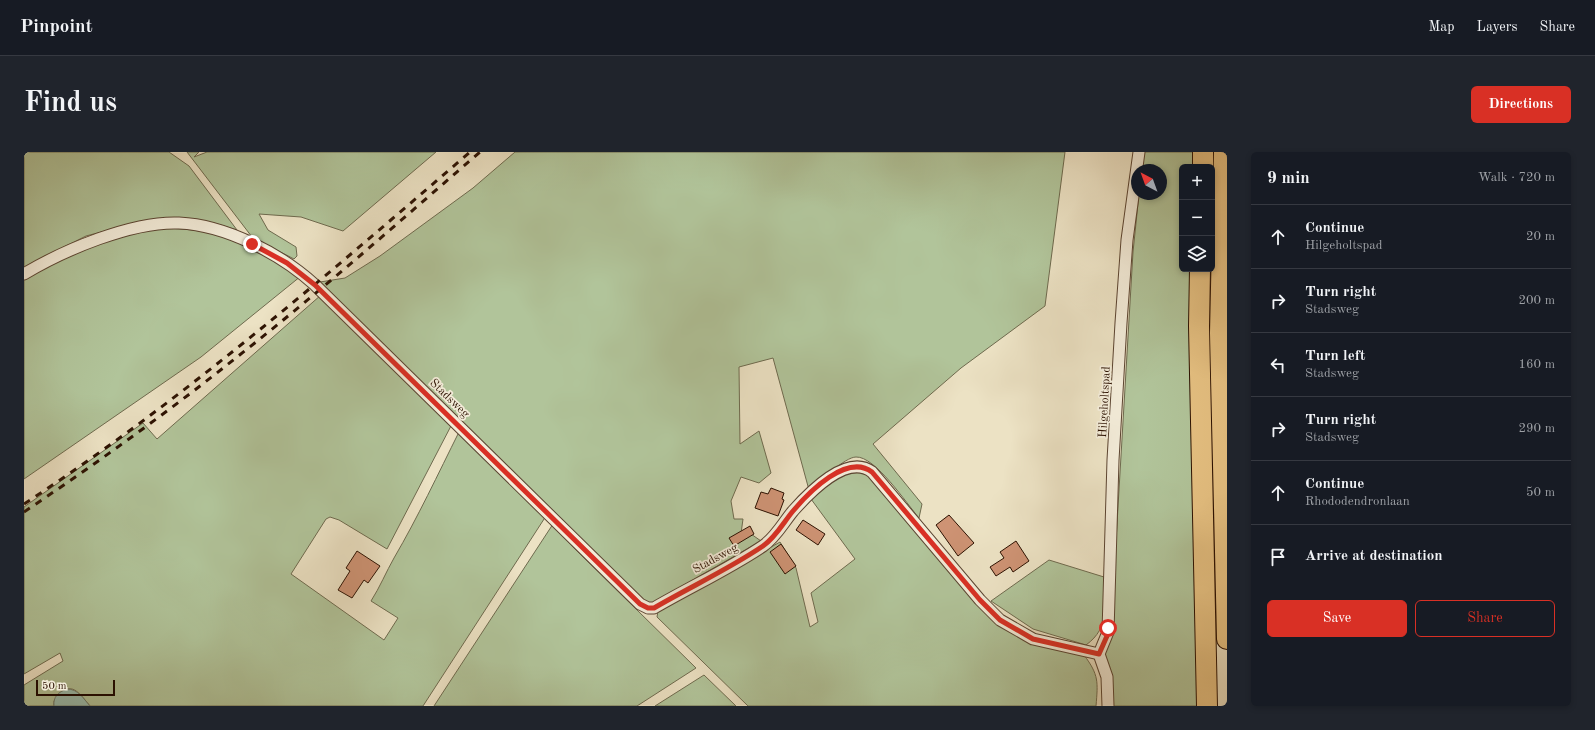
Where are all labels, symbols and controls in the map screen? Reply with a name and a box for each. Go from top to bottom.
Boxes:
text: Pinpoint [20,18,93,37]
text: Map [1429,20,1455,34]
text: Layers [1477,20,1518,34]
text: Share [1540,20,1575,34]
button: Directions [1471,86,1571,123]
text: Find us [24,90,117,118]
north arrow [1131,164,1167,200]
map controls [1179,164,1215,272]
button: + [1179,164,1215,200]
text: 9 min [1267,170,1310,187]
text: Walk · 720 m [1478,171,1555,184]
button: − [1179,200,1215,236]
text: Continue [1305,221,1364,236]
icon: ahead [1267,226,1289,248]
text: 20 m [1526,230,1555,243]
route end [243,235,261,253]
button: layers [1179,236,1215,272]
text: Hilgeholtspad [1305,239,1382,252]
text: Turn right [1305,285,1376,300]
icon: right [1267,290,1289,312]
text: 200 m [1518,294,1555,307]
text: Stadsweg [1305,303,1359,316]
text: Turn left [1305,349,1365,364]
icon: left [1267,354,1289,376]
text: 160 m [1518,358,1555,371]
street label: Hilgeholtspad [1097,366,1113,438]
text: Stadsweg [1305,367,1359,380]
street label: Stadsweg [427,377,472,421]
text: Turn right [1305,413,1376,428]
icon: right [1267,418,1289,440]
text: 290 m [1518,422,1555,435]
text: Stadsweg [1305,431,1359,444]
text: Continue [1305,477,1364,492]
icon: ahead [1267,482,1289,504]
text: 50 m [1526,486,1555,499]
text: Rhododendronlaan [1305,495,1410,508]
street label: Stadsweg [691,541,741,576]
icon: arrive [1267,546,1289,568]
text: Arrive at destination [1305,549,1443,564]
button: Save [1267,600,1407,637]
button: Share [1415,600,1555,637]
route start [1099,619,1117,637]
scale bar [36,678,115,697]
text: 50 m [42,681,67,692]

